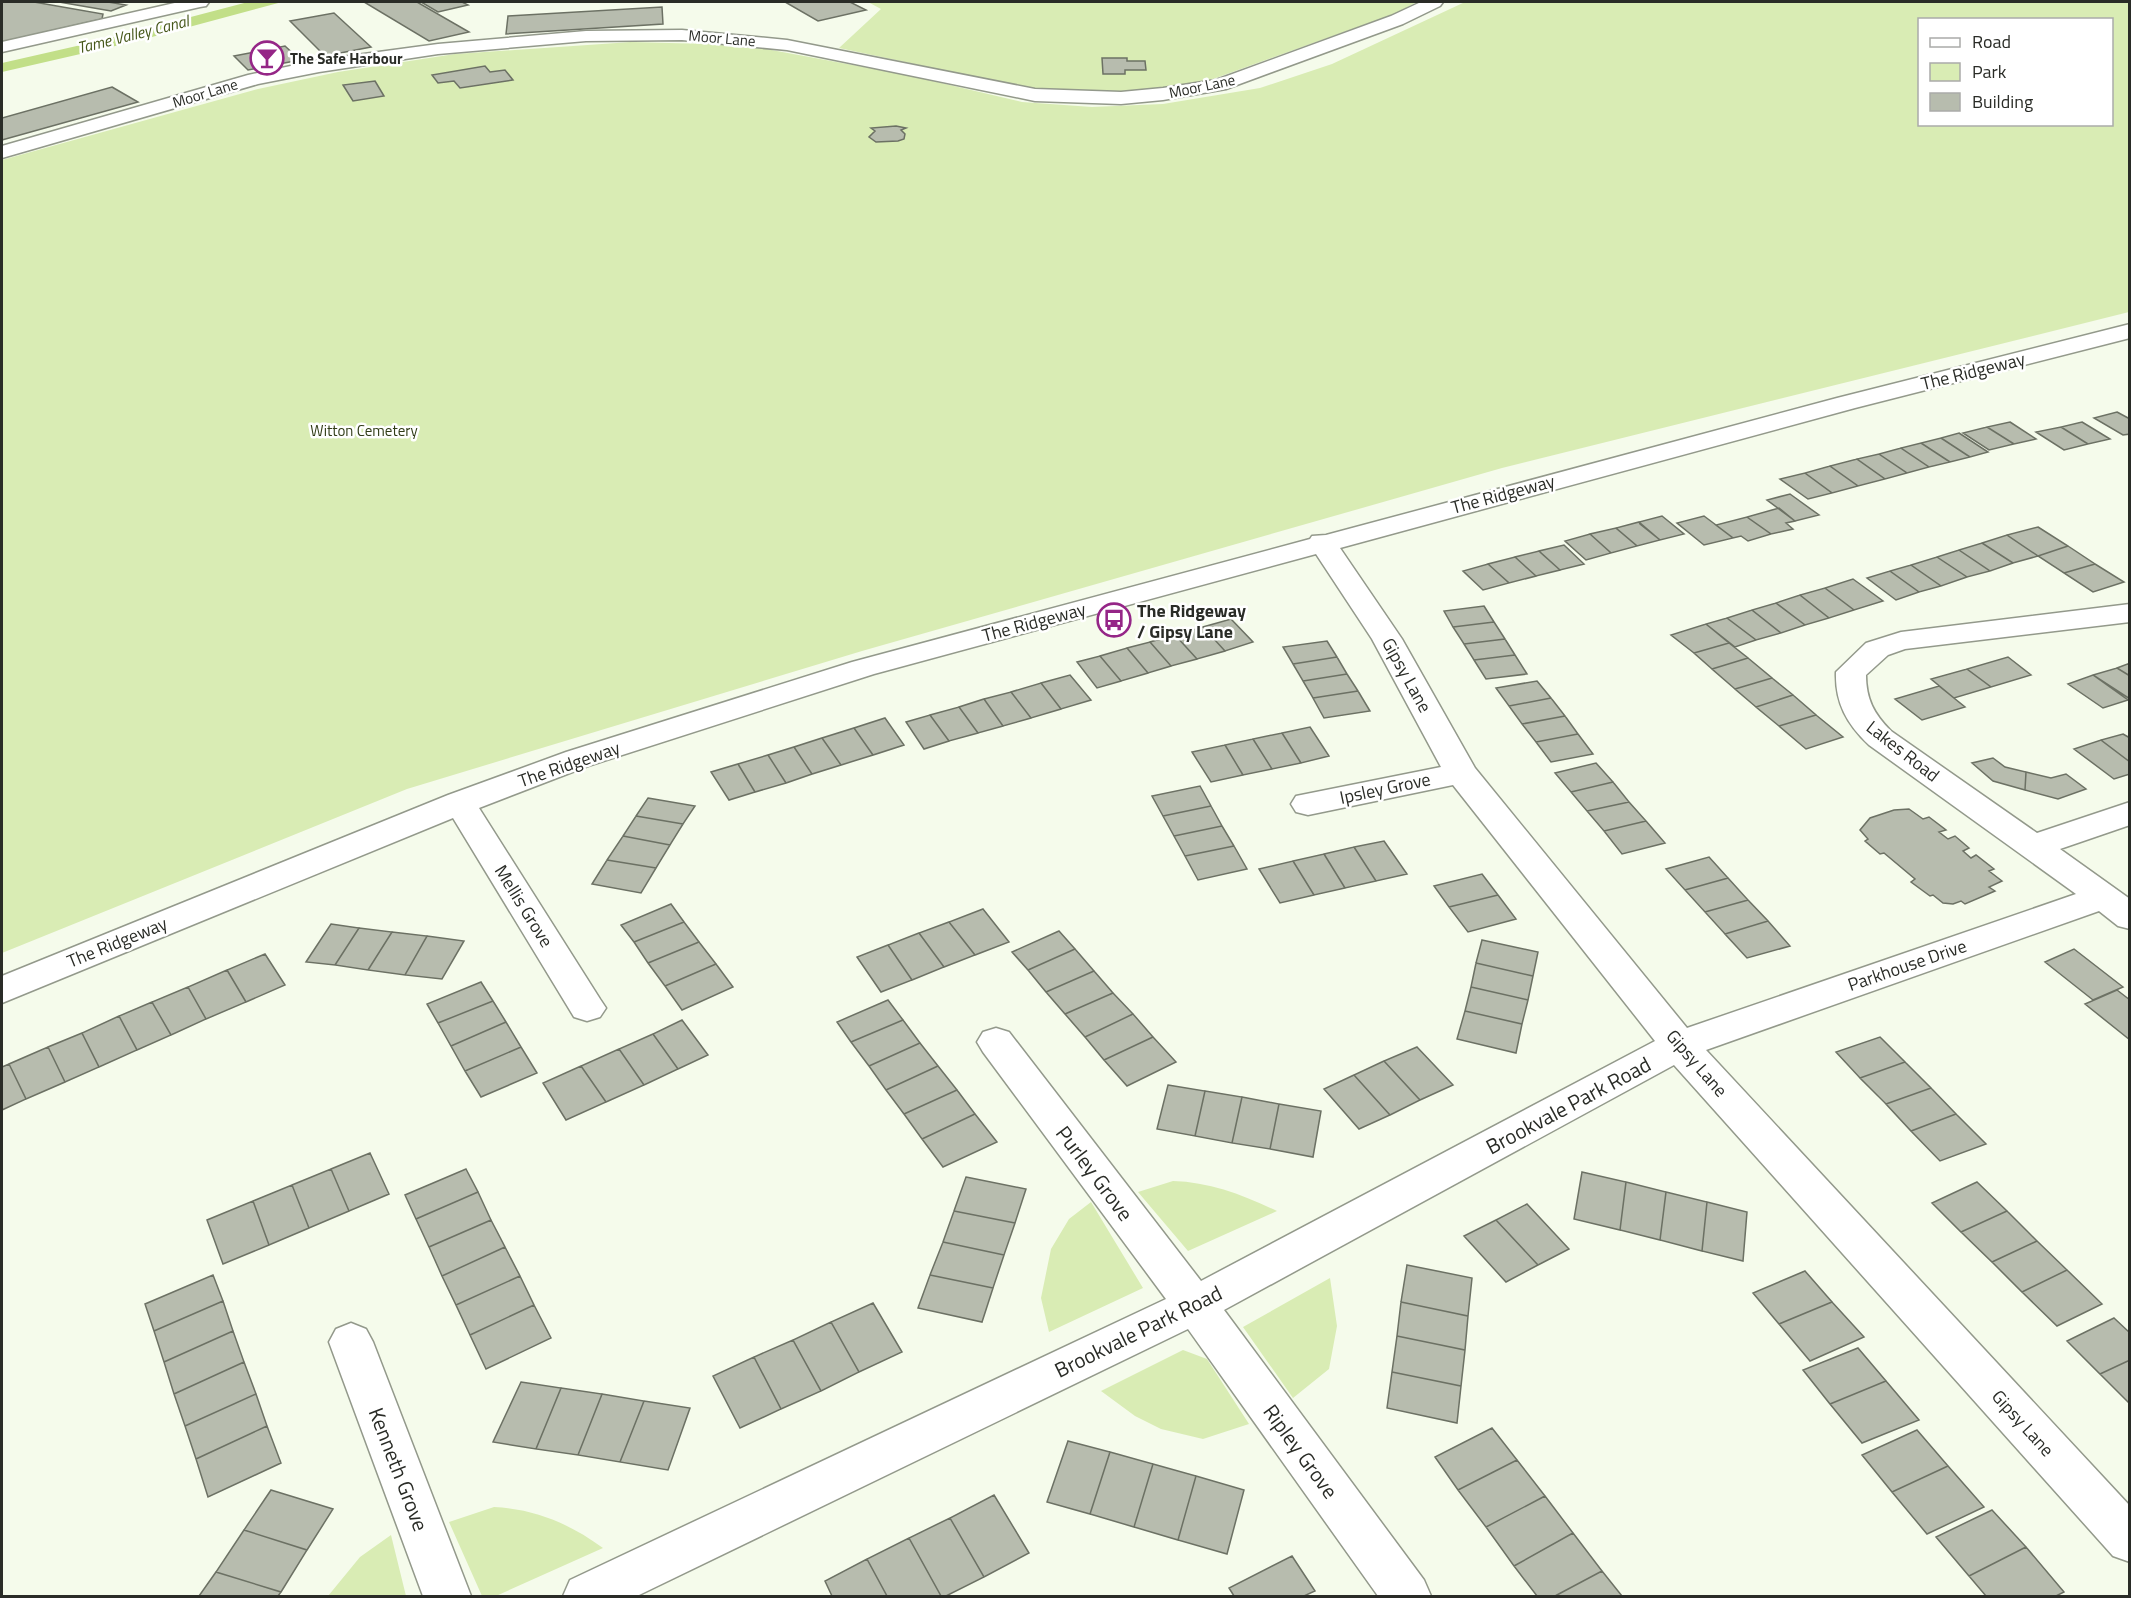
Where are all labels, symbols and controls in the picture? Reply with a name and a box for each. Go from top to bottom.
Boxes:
water label: Tame Valley Canal [75,8,193,59]
legend [1918,18,2113,126]
street label: Moor Lane [688,24,756,52]
text: Road [1972,28,2011,55]
bar icon: The Safe Harbour [249,40,285,76]
place label: The Safe Harbour [290,47,403,70]
text: Park [1972,58,2007,85]
street label: Moor Lane [1167,68,1237,104]
street label: Moor Lane [170,72,240,114]
text: Building [1972,88,2033,115]
street label: The Ridgeway [1918,345,2028,397]
park label: Witton Cemetery [310,419,418,442]
street label: The Ridgeway [1448,467,1558,521]
street label: The Ridgeway [979,595,1089,649]
place label: The Ridgeway / Gipsy Lane [1137,597,1246,645]
bus stop icon: The Ridgeway / Gipsy Lane [1096,602,1132,638]
street label: Gipsy Lane [1375,633,1439,717]
street label: Lakes Road [1861,714,1945,788]
street label: The Ridgeway [514,734,624,794]
street label: Ipsley Grove [1337,765,1433,811]
street label: Mellis Grove [488,860,560,952]
street label: The Ridgeway [63,909,172,974]
street label: Parkhouse Drive [1844,932,1970,998]
street label: Gipsy Lane [1660,1023,1734,1103]
street label: Brookvale Park Road [1480,1048,1656,1162]
street label: Purley Grove [1048,1119,1142,1227]
street label: Brookvale Park Road [1049,1276,1227,1386]
street label: Gipsy Lane [1986,1384,2060,1462]
street label: Ripley Grove [1256,1397,1346,1505]
street label: Kenneth Grove [361,1403,437,1535]

